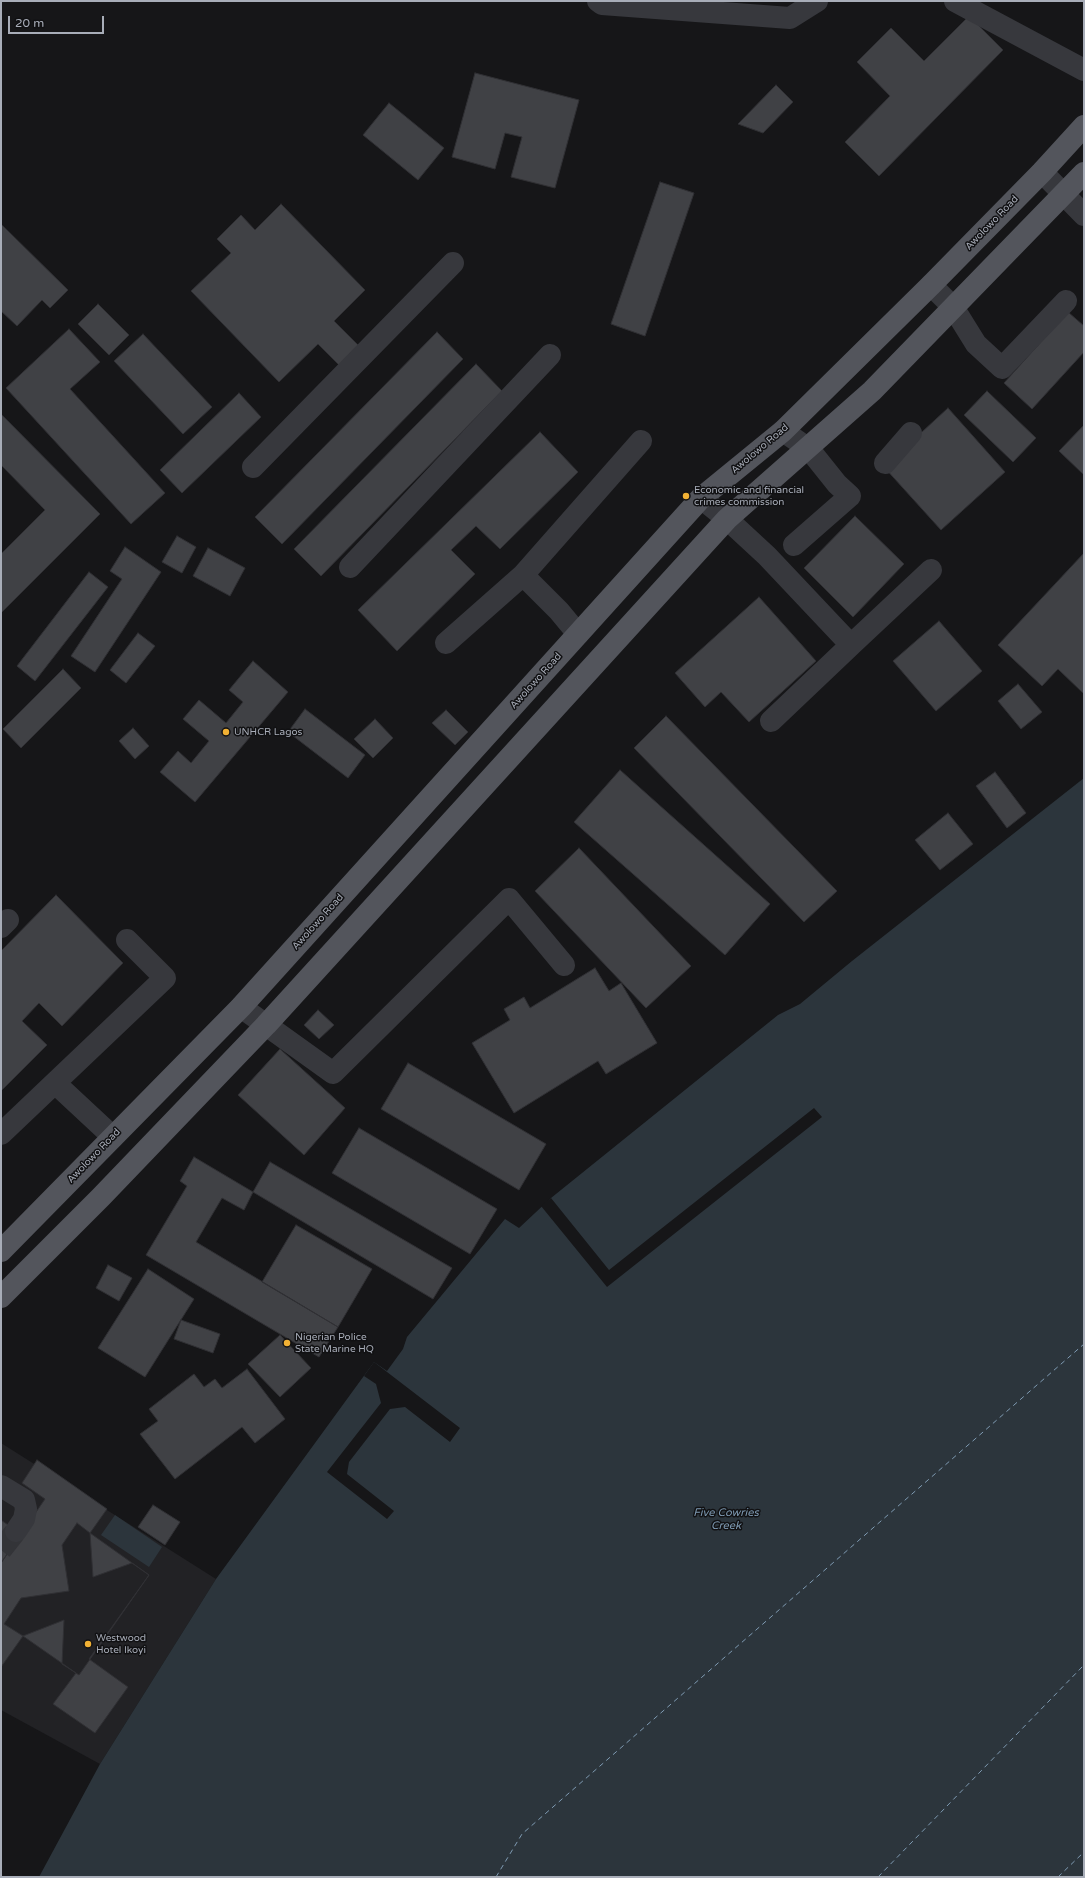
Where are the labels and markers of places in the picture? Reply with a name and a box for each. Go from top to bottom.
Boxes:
place label: Economic and financial crimes commission [694,484,804,508]
marker: Economic and financial crimes commission [681,491,691,501]
place label: UNHCR Lagos [234,726,302,738]
marker: UNHCR Lagos [221,727,231,737]
place label: Nigerian Police State Marine HQ [295,1331,374,1354]
marker: Nigerian Police State Marine HQ [282,1338,292,1348]
place label: Westwood Hotel Ikoyi [96,1632,146,1656]
marker: Westwood Hotel Ikoyi [83,1639,93,1649]

